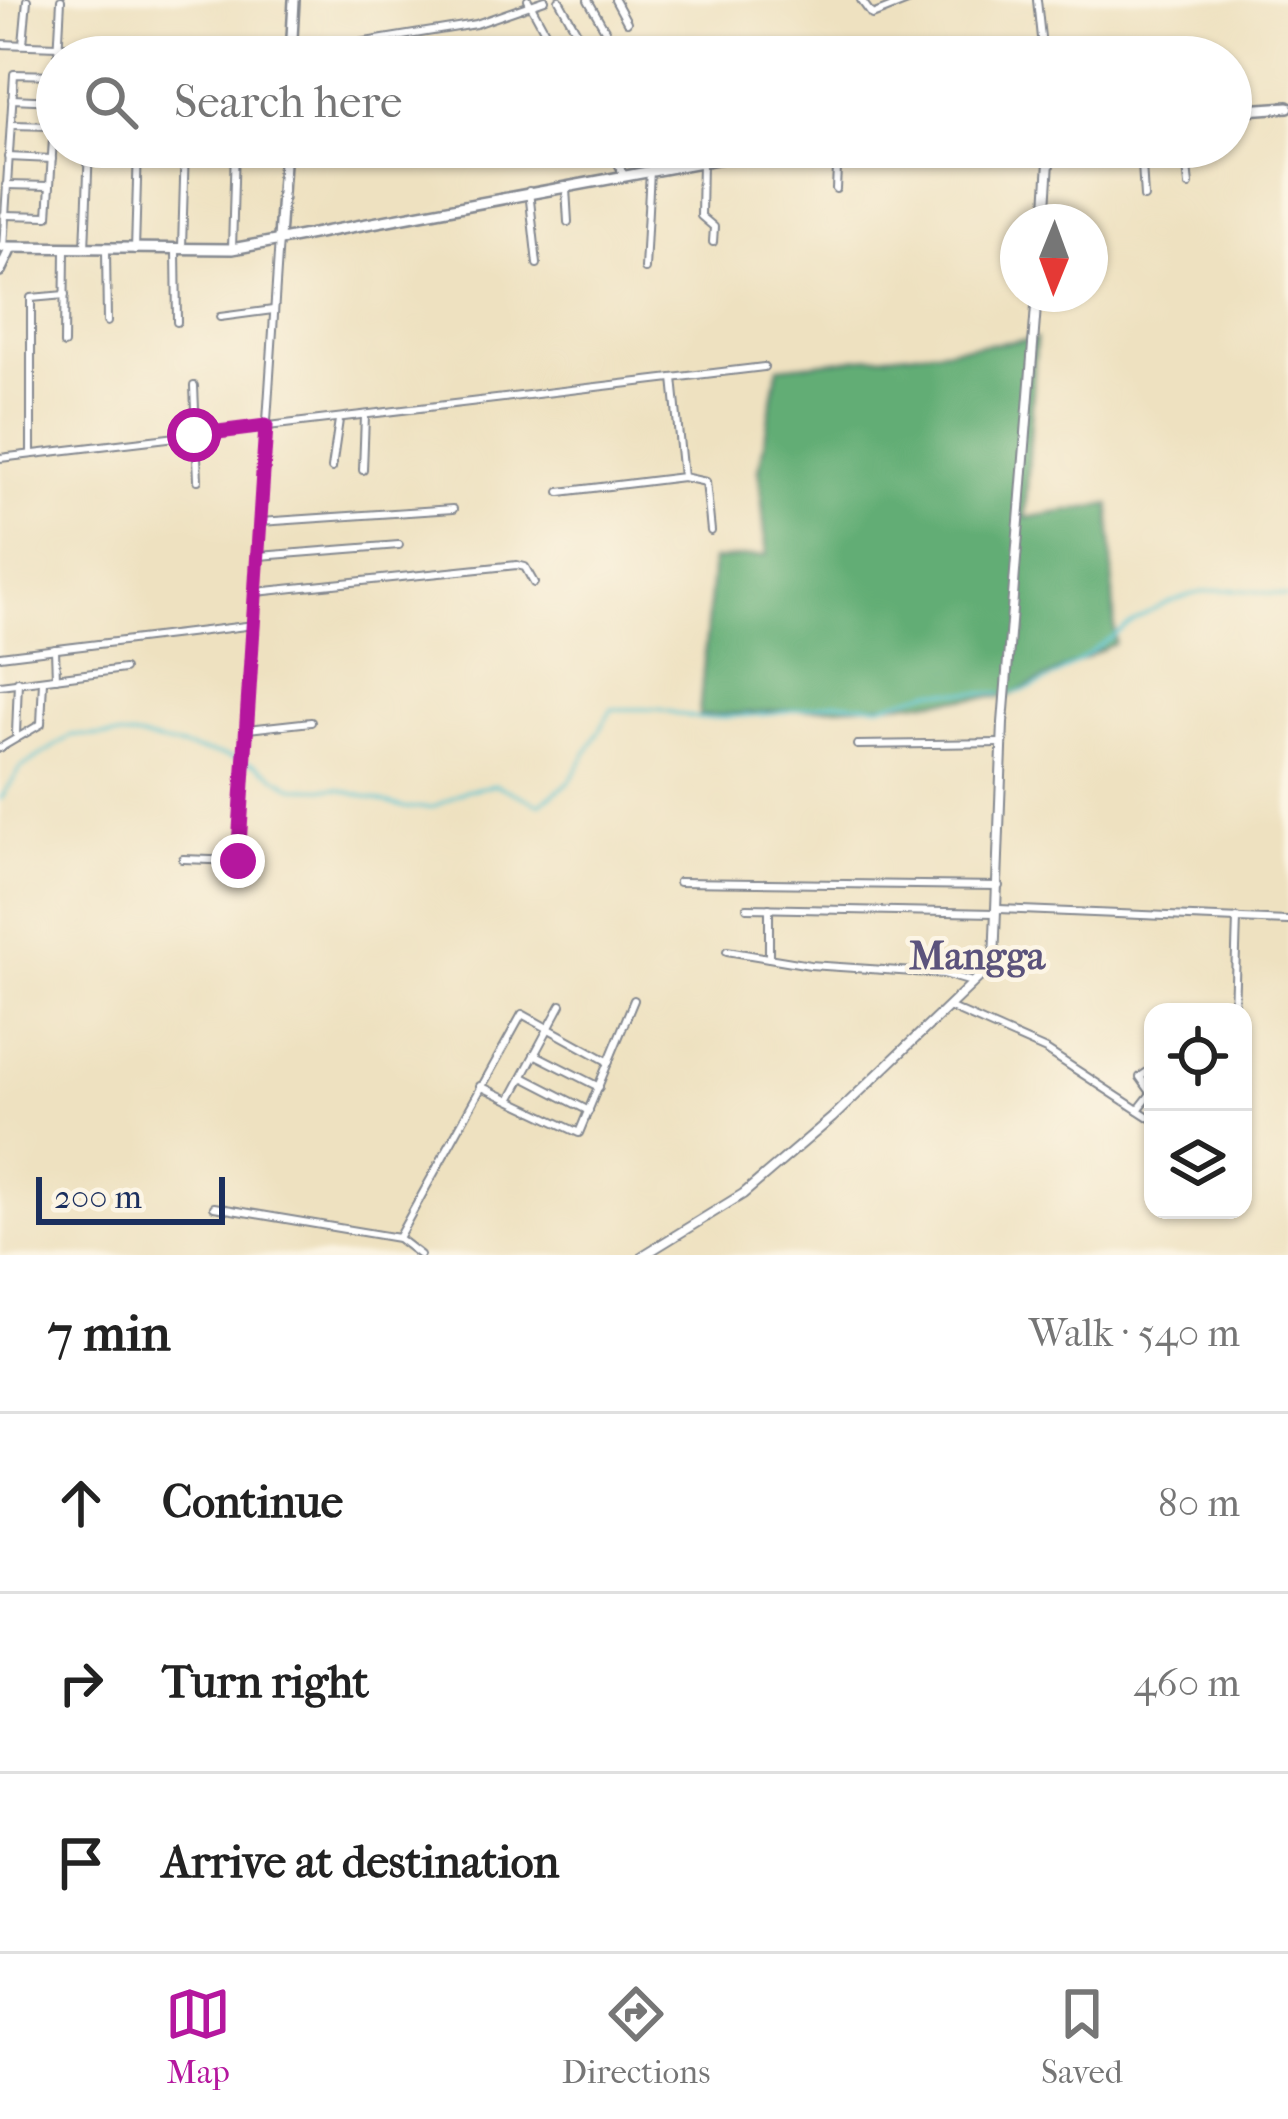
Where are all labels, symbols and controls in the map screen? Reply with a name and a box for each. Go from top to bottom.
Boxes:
search box [36,36,1252,168]
icon: search [78,69,144,135]
text: Search here [174,76,402,129]
north arrow [1000,204,1108,312]
route start [167,408,221,462]
route end [211,834,265,888]
district label: Mangga [909,933,1046,979]
map controls [1144,1003,1252,1219]
button: locate [1144,1003,1252,1111]
button: layers [1144,1111,1252,1219]
scale bar [36,1171,225,1224]
text: 200 m [54,1178,142,1217]
text: 7 min [48,1303,171,1363]
text: Walk · 540 m [1029,1310,1240,1356]
icon: ahead [48,1470,114,1536]
text: Continue [162,1476,343,1529]
text: 80 m [1158,1480,1240,1526]
icon: right [48,1650,114,1716]
text: Turn right [162,1656,369,1709]
text: 460 m [1134,1660,1240,1706]
icon: arrive [48,1830,114,1896]
text: Arrive at destination [162,1836,559,1889]
tab: Map [165,1981,231,2092]
tab: Directions [562,1981,710,2092]
tab: Saved [1041,1981,1123,2092]

